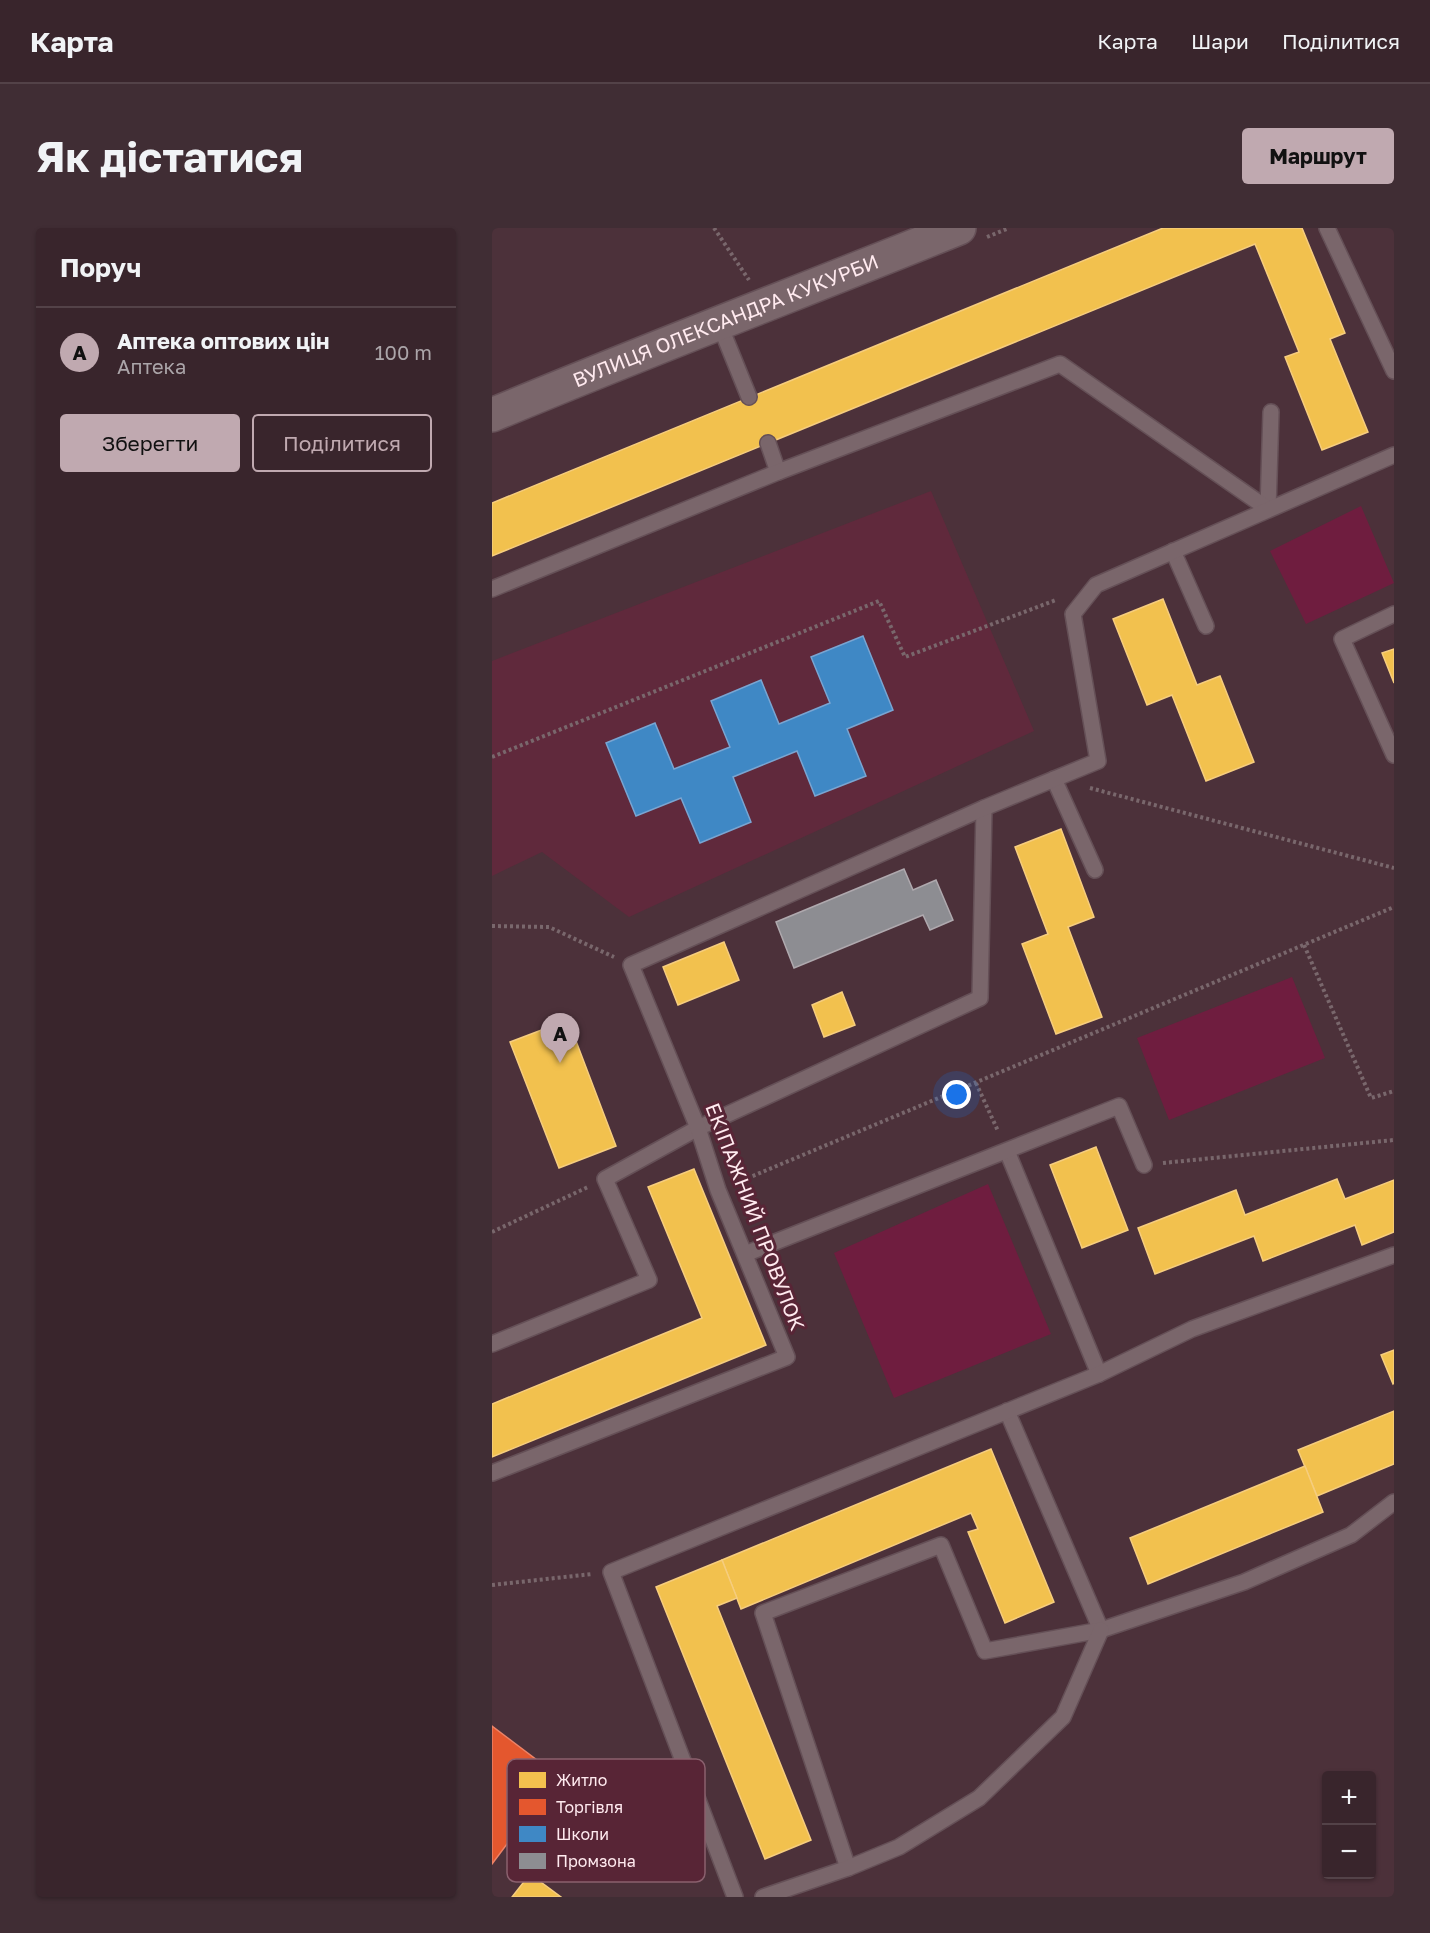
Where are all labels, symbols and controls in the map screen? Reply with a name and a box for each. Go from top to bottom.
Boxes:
text: Карта [30,25,114,58]
text: Карта [1097,28,1158,54]
text: Шари [1191,28,1249,54]
text: Поділитися [1282,28,1400,54]
button: Маршрут [1242,128,1394,184]
text: Як дістатися [36,131,303,181]
street label: ВУЛИЦЯ ОЛЕКСАНДРА КУКУРБИ [569,249,882,391]
text: Поруч [60,252,141,283]
text: Аптека оптових цін [117,327,329,354]
text: A [72,340,87,364]
text: 100 m [375,340,432,364]
text: Аптека [117,354,186,378]
button: Зберегти [60,414,240,472]
button: Поділитися [252,414,432,472]
pin: A [540,1014,580,1063]
your location [942,1080,971,1109]
street label: ЕКІПАЖНИЙ ПРОВУЛОК [701,1099,810,1334]
legend [507,1759,705,1882]
text: Житло [556,1770,607,1790]
map controls [1322,1771,1376,1879]
button: + [1322,1771,1376,1825]
text: Торгівля [556,1797,623,1817]
text: Школи [556,1824,609,1844]
button: − [1322,1825,1376,1879]
text: Промзона [556,1851,636,1871]

